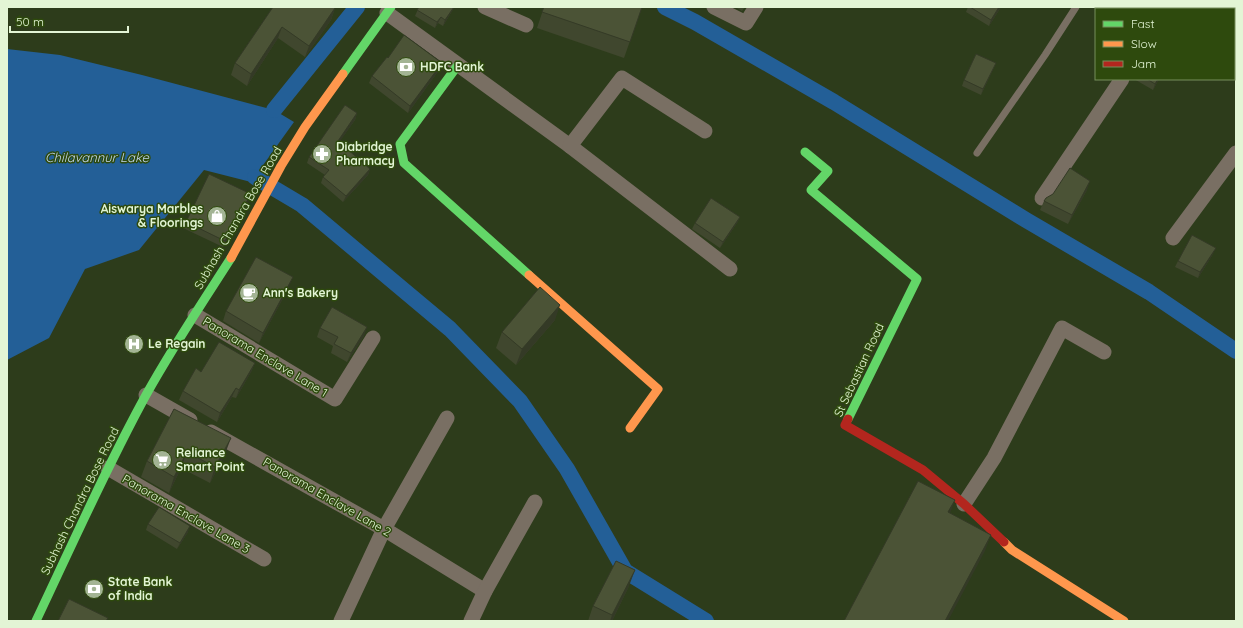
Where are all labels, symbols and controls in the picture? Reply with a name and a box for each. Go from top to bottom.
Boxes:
scale bar [10,8,128,34]
legend [1095,8,1235,80]
text: 50 m [16,14,44,29]
text: Fast [1131,16,1155,31]
text: Slow [1131,36,1157,51]
bank icon: HDFC Bank [395,56,417,78]
text: Jam [1131,56,1156,71]
place label: HDFC Bank [420,59,484,74]
place label: Diabridge Pharmacy [336,139,395,168]
pharmacy icon: Diabridge Pharmacy [311,143,333,165]
street label: Subhash Chandra Bose Road [190,144,285,292]
water label: Chilavannur Lake [45,149,150,165]
place label: Aiswarya Marbles & Floorings [101,201,203,230]
shop icon: Aiswarya Marbles & Floorings [206,205,228,227]
cafe icon: Ann's Bakery [238,282,260,304]
place label: Ann's Bakery [263,285,338,300]
street label: Panorama Enclave Lane 1 [200,313,330,400]
street label: St Sebastian Road [830,321,887,419]
hospital icon: Le Regain [123,333,145,355]
place label: Le Regain [148,336,206,351]
street label: Subhash Chandra Bose Road [37,425,122,577]
place label: Reliance Smart Point [176,445,245,474]
supermarket icon: Reliance Smart Point [151,449,173,471]
street label: Panorama Enclave Lane 2 [261,454,394,540]
street label: Panorama Enclave Lane 3 [120,471,253,556]
place label: State Bank of India [108,574,172,603]
bank icon: State Bank of India [83,578,105,600]

